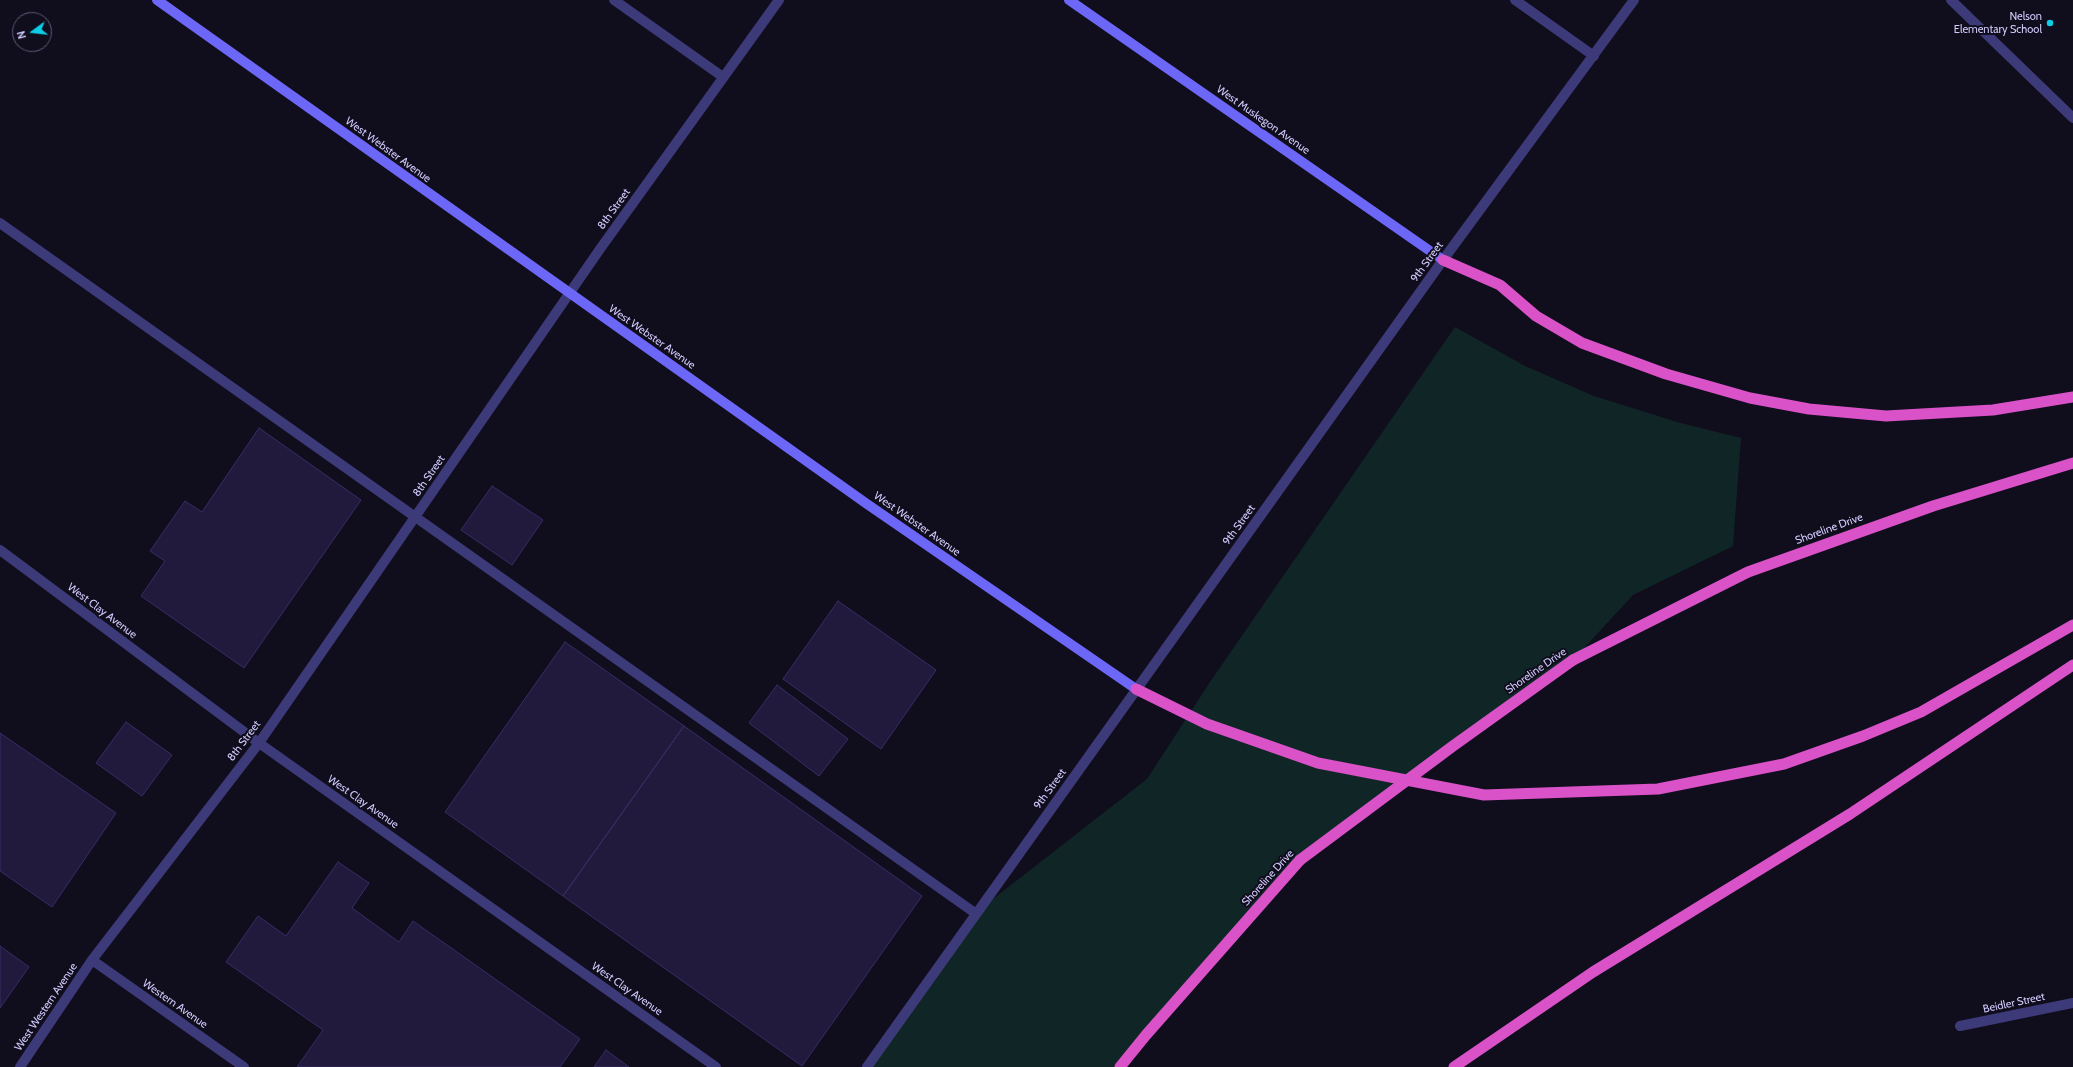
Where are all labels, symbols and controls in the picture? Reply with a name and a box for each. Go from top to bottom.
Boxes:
place label: Nelson Elementary School [1954,10,2042,36]
north arrow [12,12,52,52]
marker: Nelson Elementary School [2045,18,2055,28]
text: N [14,29,29,40]
street label: West Muskegon Avenue [1214,83,1312,157]
street label: West Webster Avenue [343,114,433,186]
street label: 8th Street [595,186,633,232]
street label: 9th Street [1408,239,1446,285]
street label: West Webster Avenue [606,302,698,372]
street label: 8th Street [410,453,448,499]
street label: West Webster Avenue [871,489,963,559]
street label: 9th Street [1220,502,1258,548]
street label: Shoreline Drive [1793,511,1865,547]
street label: West Clay Avenue [65,581,139,641]
street label: Shoreline Drive [1503,645,1569,697]
street label: 8th Street [225,718,263,764]
street label: 9th Street [1031,766,1069,812]
street label: West Clay Avenue [325,773,401,831]
street label: Shoreline Drive [1239,847,1297,909]
street label: West Clay Avenue [589,960,665,1018]
street label: West Western Avenue [12,961,80,1053]
street label: Western Avenue [140,977,210,1031]
street label: Beidler Street [1982,990,2046,1016]

